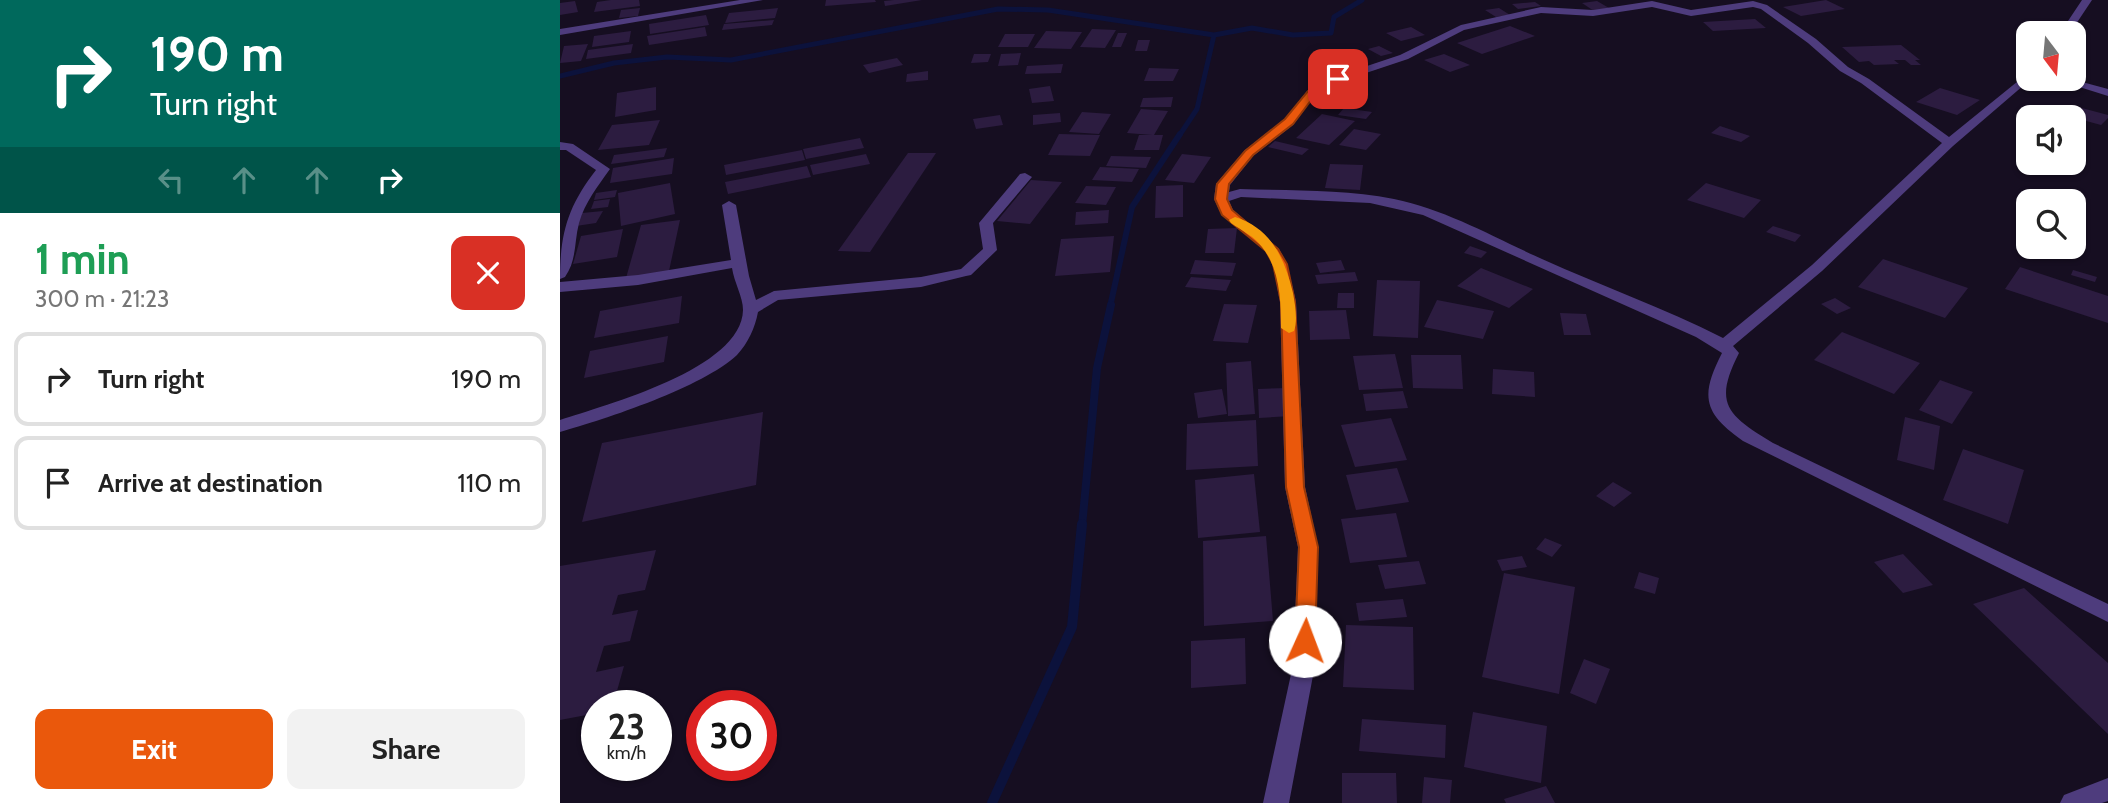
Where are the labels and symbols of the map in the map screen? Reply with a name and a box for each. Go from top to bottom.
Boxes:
north arrow [2016,21,2086,91]
pin [1308,49,1368,109]
position arrow [1268,604,1342,678]
speed limit sign: 30 [686,690,777,781]

